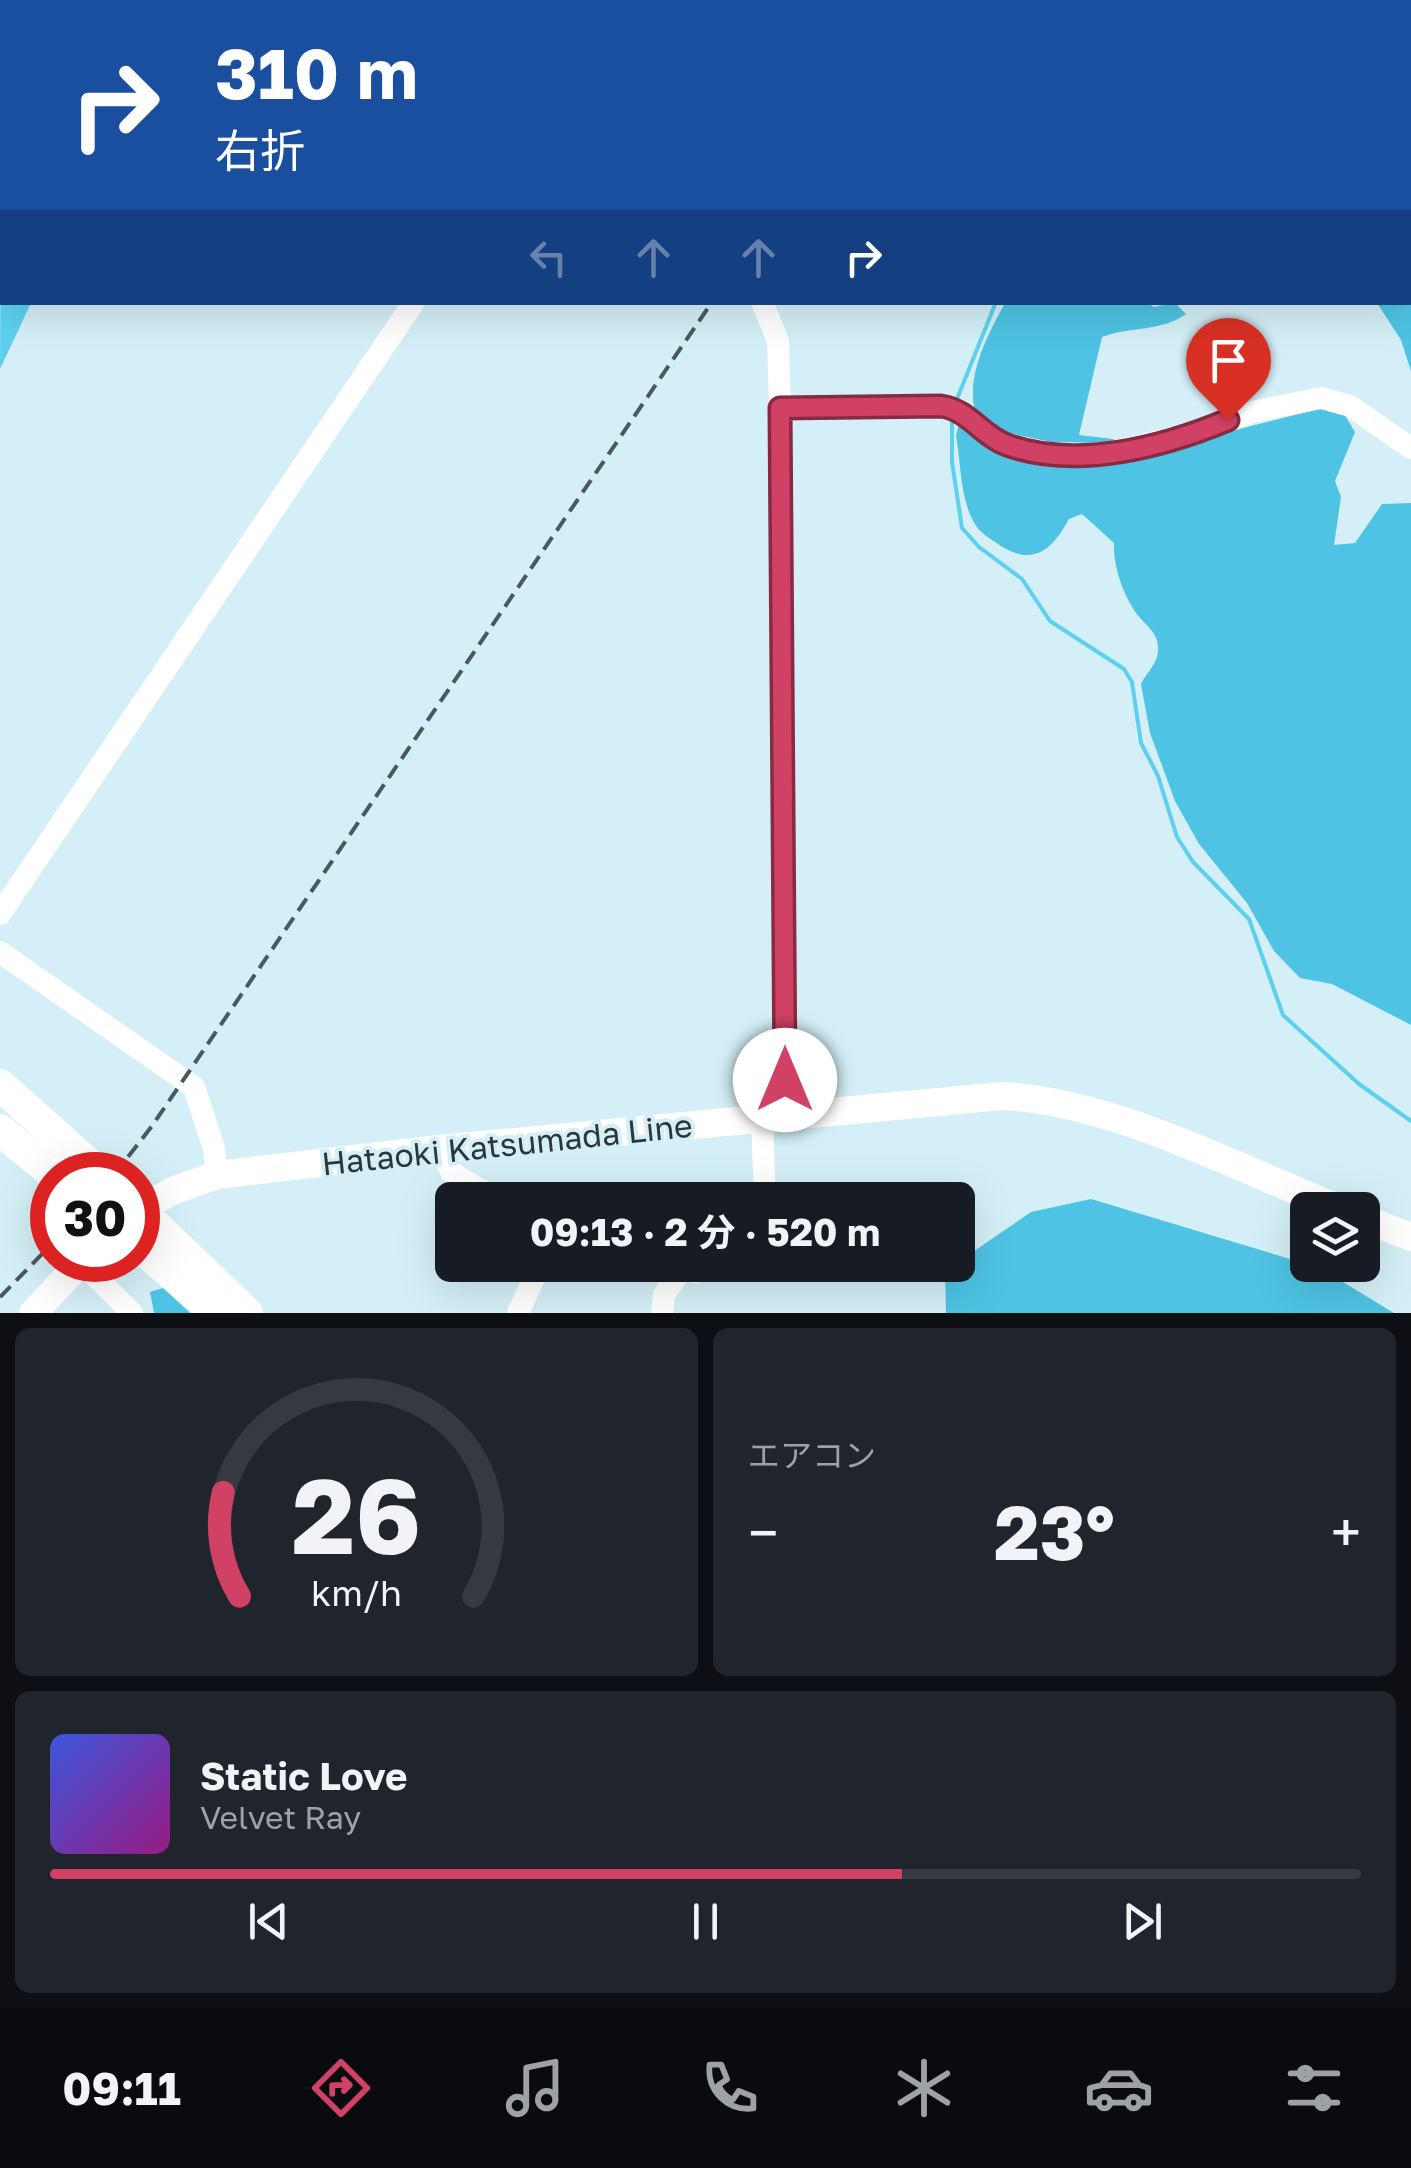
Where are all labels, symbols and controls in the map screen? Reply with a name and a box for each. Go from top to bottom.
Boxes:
text: 310 m [215,30,418,114]
icon: right [50,40,180,170]
text: 右折 [215,123,305,177]
icon: left [521,230,576,285]
icon: ahead [626,230,681,285]
icon: ahead [731,230,786,285]
icon: right [836,230,891,285]
pin [1186,318,1271,421]
icon: arrive [1201,333,1256,388]
position arrow [733,1028,837,1132]
street label: Hataoki Katsumada Line [320,1106,694,1182]
speed limit sign: 30 [30,1152,160,1282]
map controls [1290,1192,1380,1282]
button: layers [1290,1192,1380,1282]
text: 09:13 · 2 分 · 520 m [530,1209,880,1254]
text: エアコン [748,1436,876,1474]
text: 26 [292,1452,421,1577]
text: 23° [994,1486,1115,1577]
text: − [748,1499,778,1565]
text: + [1331,1499,1361,1565]
text: km/h [311,1571,402,1614]
text: Static Love [200,1753,407,1798]
text: Velvet Ray [200,1798,361,1836]
icon: previous [241,1894,296,1949]
icon: pause [678,1894,733,1949]
icon: next [1115,1894,1170,1949]
icon: directions [306,2053,376,2123]
icon: music [500,2053,570,2123]
icon: phone [695,2053,765,2123]
icon: climate [889,2053,959,2123]
icon: car [1084,2053,1154,2123]
icon: filters [1279,2053,1349,2123]
text: 09:11 [62,2061,181,2115]

